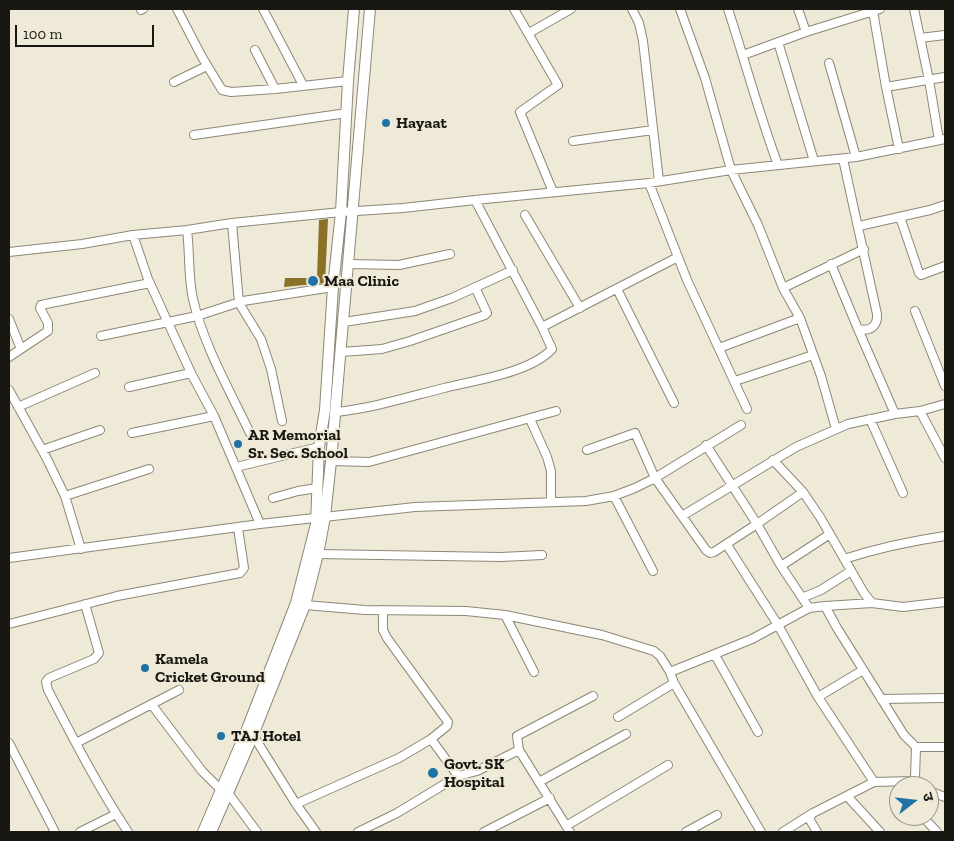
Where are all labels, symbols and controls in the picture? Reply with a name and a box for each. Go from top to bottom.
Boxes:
scale bar [18,15,156,47]
text: 100 m [23,25,62,43]
place label: Hayaat [396,113,447,133]
marker: Hayaat [380,117,392,129]
place label: Maa Clinic [324,271,399,291]
marker: Maa Clinic [306,274,320,288]
place label: AR Memorial Sr. Sec. School [248,425,348,463]
marker: AR Memorial Sr. Sec. School [232,438,244,450]
place label: Kamela Cricket Ground [155,649,265,687]
marker: Kamela Cricket Ground [139,662,151,674]
place label: TAJ Hotel [231,726,301,746]
marker: TAJ Hotel [215,730,227,742]
place label: Govt. SK Hospital [444,754,505,792]
marker: Govt. SK Hospital [426,766,440,780]
north arrow [889,776,939,826]
text: उ [919,791,937,803]

